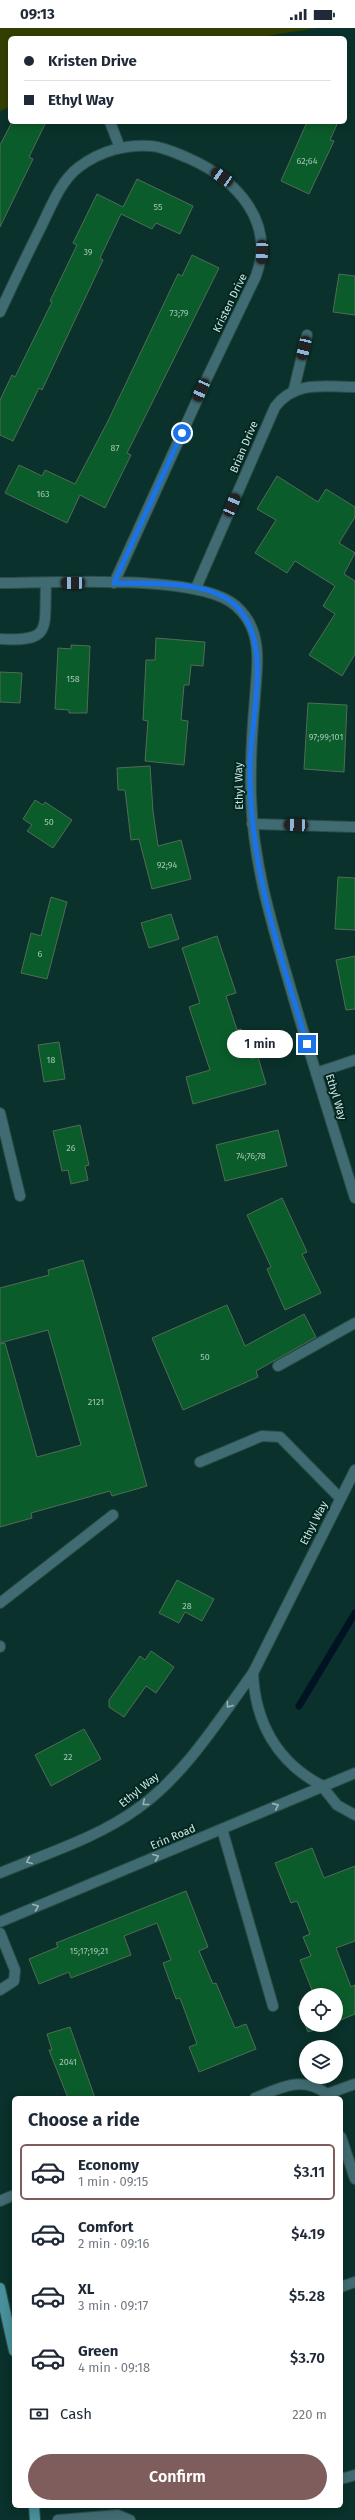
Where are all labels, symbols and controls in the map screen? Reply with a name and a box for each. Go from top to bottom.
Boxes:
text: 09:13 [20,5,55,23]
text: Kristen Drive [48,52,137,70]
text: Ethyl Way [48,91,114,109]
house number: 62;64 [297,156,318,166]
car [209,165,235,189]
house number: 55 [154,202,163,212]
car [256,240,268,264]
house number: 39 [83,247,93,257]
street label: Kristen Drive [210,271,250,335]
house number: 73;79 [170,308,189,318]
car [295,335,313,361]
car [191,377,211,403]
street label: Brian Drive [227,419,261,475]
route start [173,424,191,442]
house number: 87 [111,443,119,453]
house number: 163 [36,489,50,499]
car [222,492,242,518]
car [61,577,85,589]
house number: 158 [66,674,80,684]
house number: 97;99;101 [309,732,343,742]
street label: Ethyl Way [232,761,246,810]
house number: 50 [44,817,54,827]
car [284,819,308,831]
house number: 92;94 [157,860,177,870]
house number: 6 [38,949,43,959]
callout: 1 min [227,1030,293,1058]
route end [298,1035,316,1053]
text: 1 min [244,1036,276,1051]
house number: 18 [47,1055,55,1065]
street label: Ethyl Way [323,1072,349,1122]
house number: 26 [66,1143,76,1153]
house number: 74;76;78 [236,1151,266,1161]
house number: 50 [200,1352,210,1362]
house number: 2121 [88,1397,104,1407]
street label: Ethyl Way [297,1498,331,1547]
house number: 28 [182,1601,192,1611]
one-way arrow [227,1700,234,1707]
house number: 22 [64,1752,72,1762]
street label: Ethyl Way [116,1770,162,1810]
one-way arrow [143,1798,150,1805]
one-way arrow [271,1803,279,1811]
street label: Erin Road [148,1822,198,1852]
one-way arrow [152,1853,159,1861]
one-way arrow [26,1856,33,1864]
one-way arrow [32,1903,39,1911]
house number: 15;17;19;21 [70,1946,108,1956]
map controls [299,1988,343,2084]
button: locate [299,1988,343,2032]
button: layers [299,2040,343,2084]
house number: 2041 [59,2057,77,2067]
text: Choose a ride [28,2109,140,2131]
icon: car [30,2154,66,2190]
text: Economy [78,2156,139,2174]
text: $3.11 [294,2163,325,2181]
text: 1 min · 09:15 [78,2174,148,2189]
icon: car [30,2216,66,2252]
text: Comfort [78,2218,134,2236]
text: $4.19 [291,2225,325,2243]
text: 2 min · 09:16 [78,2236,149,2251]
icon: car [30,2278,66,2314]
text: XL [78,2280,94,2298]
text: $5.28 [289,2287,325,2305]
text: 3 min · 09:17 [78,2298,148,2313]
icon: car [30,2340,66,2376]
text: Green [78,2342,118,2360]
text: $3.70 [290,2349,325,2367]
text: 4 min · 09:18 [78,2360,150,2375]
icon: cash [28,2403,50,2425]
text: Cash [60,2405,92,2423]
text: 220 m [292,2407,327,2422]
button: Confirm [28,2454,327,2500]

